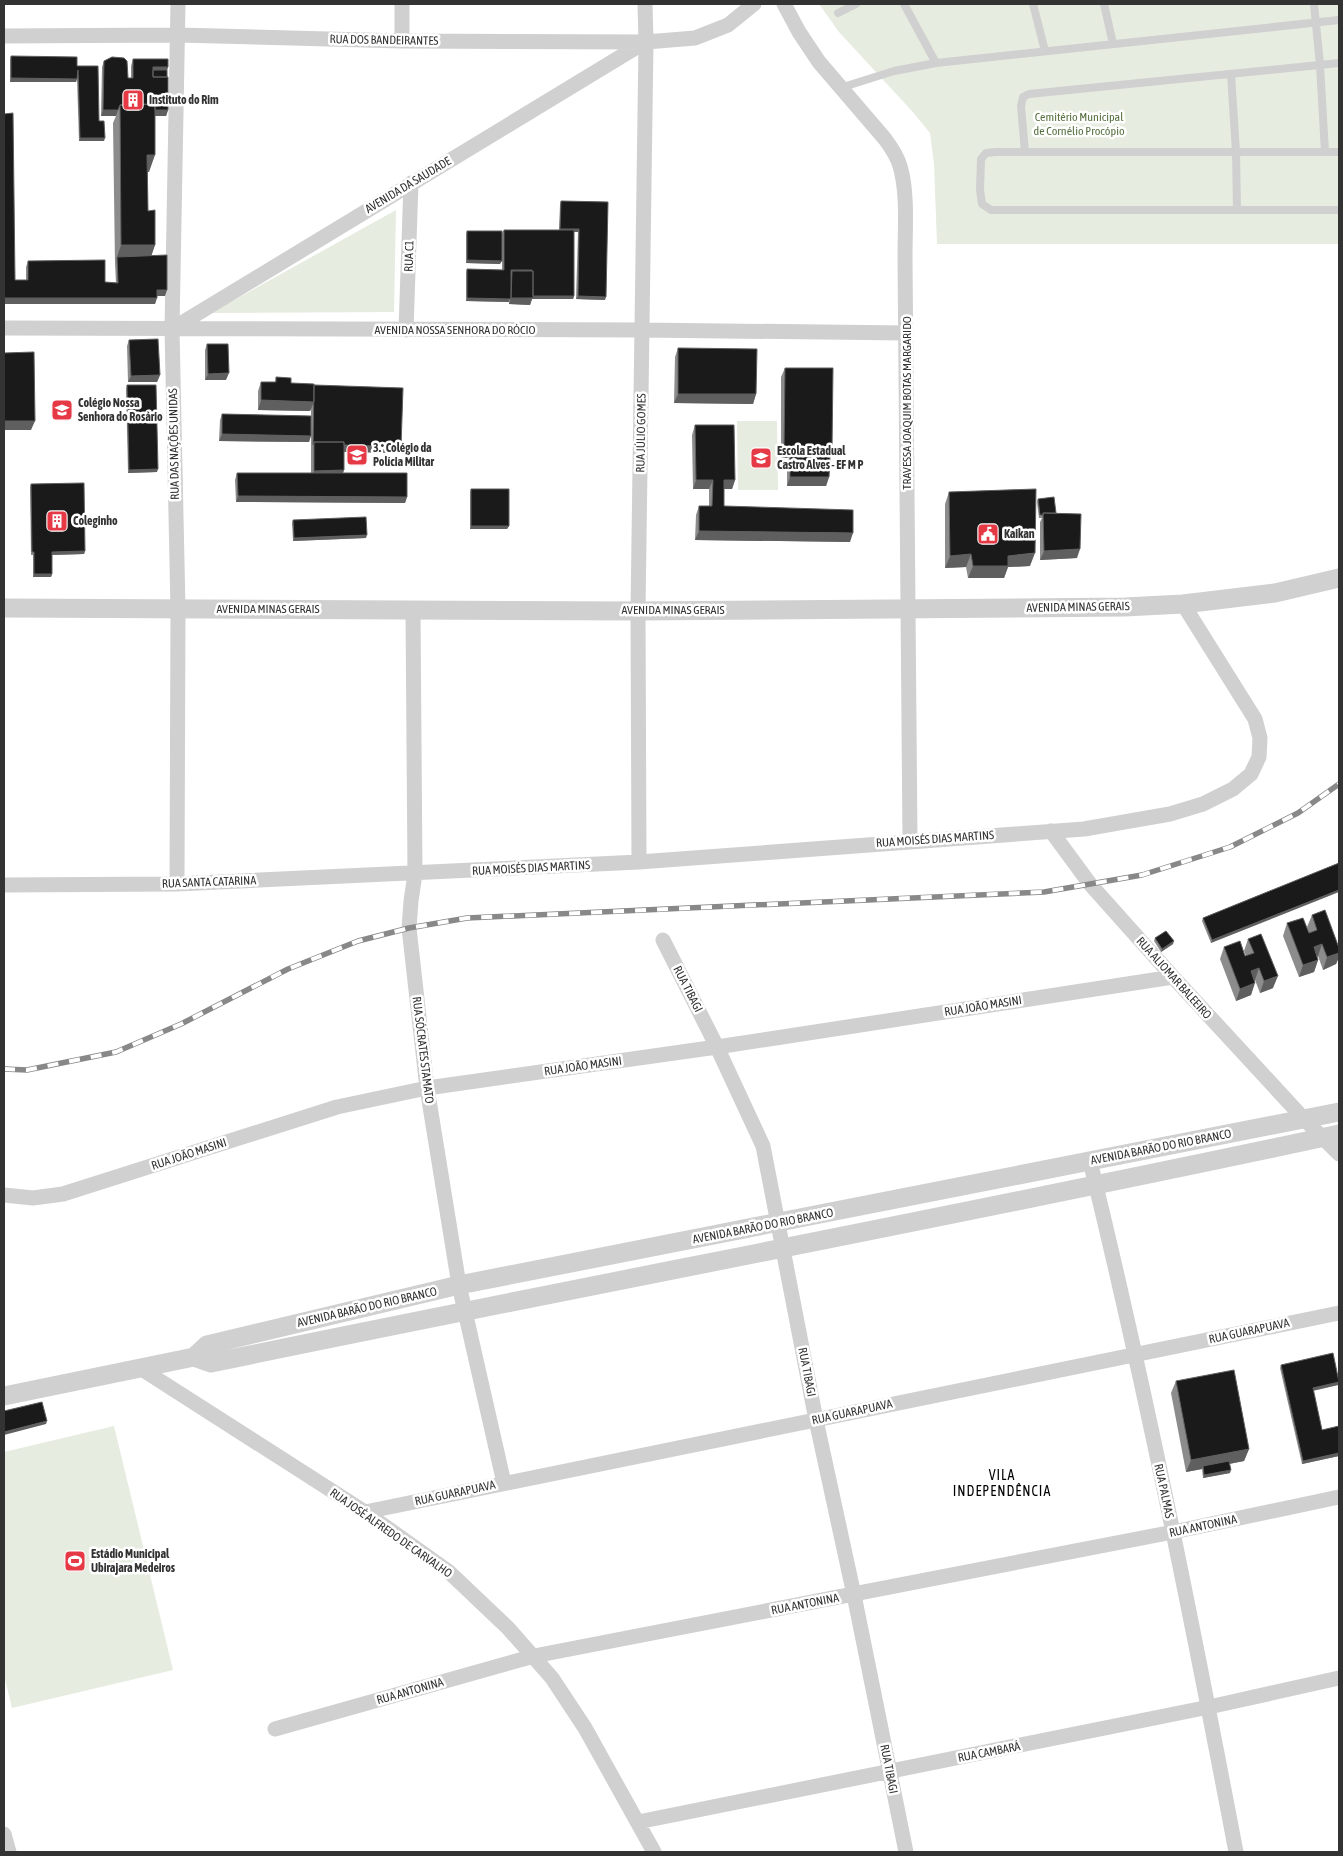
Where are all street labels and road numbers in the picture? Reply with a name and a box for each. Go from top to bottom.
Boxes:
street label: RUA DOS BANDEIRANTES [329,32,439,48]
street label: AVENIDA DA SAUDADE [363,154,453,216]
street label: RUA C1 [401,240,417,272]
street label: TRAVESSA JOAQUIM BOTAS MARGARIDO [900,316,914,490]
street label: AVENIDA NOSSA SENHORA DO RÓCIO [374,323,536,337]
street label: RUA DAS NAÇÕES UNIDAS [166,388,182,500]
street label: RUA JÚLIO GOMES [633,393,649,473]
street label: AVENIDA MINAS GERAIS [1026,599,1130,615]
street label: AVENIDA MINAS GERAIS [216,602,320,616]
street label: AVENIDA MINAS GERAIS [621,603,725,617]
street label: RUA MOISÉS DIAS MARTINS [876,828,994,850]
street label: RUA MOISÉS DIAS MARTINS [472,858,590,878]
street label: RUA SANTA CATARINA [162,873,257,891]
street label: RUA ALIOMAR BALEEIRO [1134,934,1214,1022]
street label: RUA TIBAGI [670,964,706,1014]
street label: RUA JOÃO MASINI [943,993,1023,1019]
street label: RUA SÓCRATES STAMATO [409,996,437,1104]
street label: RUA JOÃO MASINI [543,1054,623,1078]
street label: AVENIDA BARÃO DO RIO BRANCO [1089,1126,1233,1168]
street label: RUA JOÃO MASINI [150,1135,228,1173]
street label: AVENIDA BARÃO DO RIO BRANCO [691,1205,835,1247]
street label: AVENIDA BARÃO DO RIO BRANCO [296,1284,438,1330]
street label: RUA GUARAPUAVA [1207,1316,1291,1346]
street label: RUA TIBAGI [795,1346,819,1398]
street label: RUA GUARAPUAVA [810,1397,894,1427]
street label: RUA PALMAS [1151,1462,1177,1520]
street label: RUA GUARAPUAVA [413,1478,497,1508]
street label: RUA JOSÉ ALFREDO DE CARVALHO [327,1485,455,1581]
street label: RUA ANTONINA [1168,1512,1238,1540]
street label: RUA ANTONINA [770,1591,840,1617]
street label: RUA ANTONINA [375,1675,445,1707]
street label: RUA CAMBARÁ [957,1739,1022,1765]
street label: RUA TIBAGI [877,1743,901,1795]

